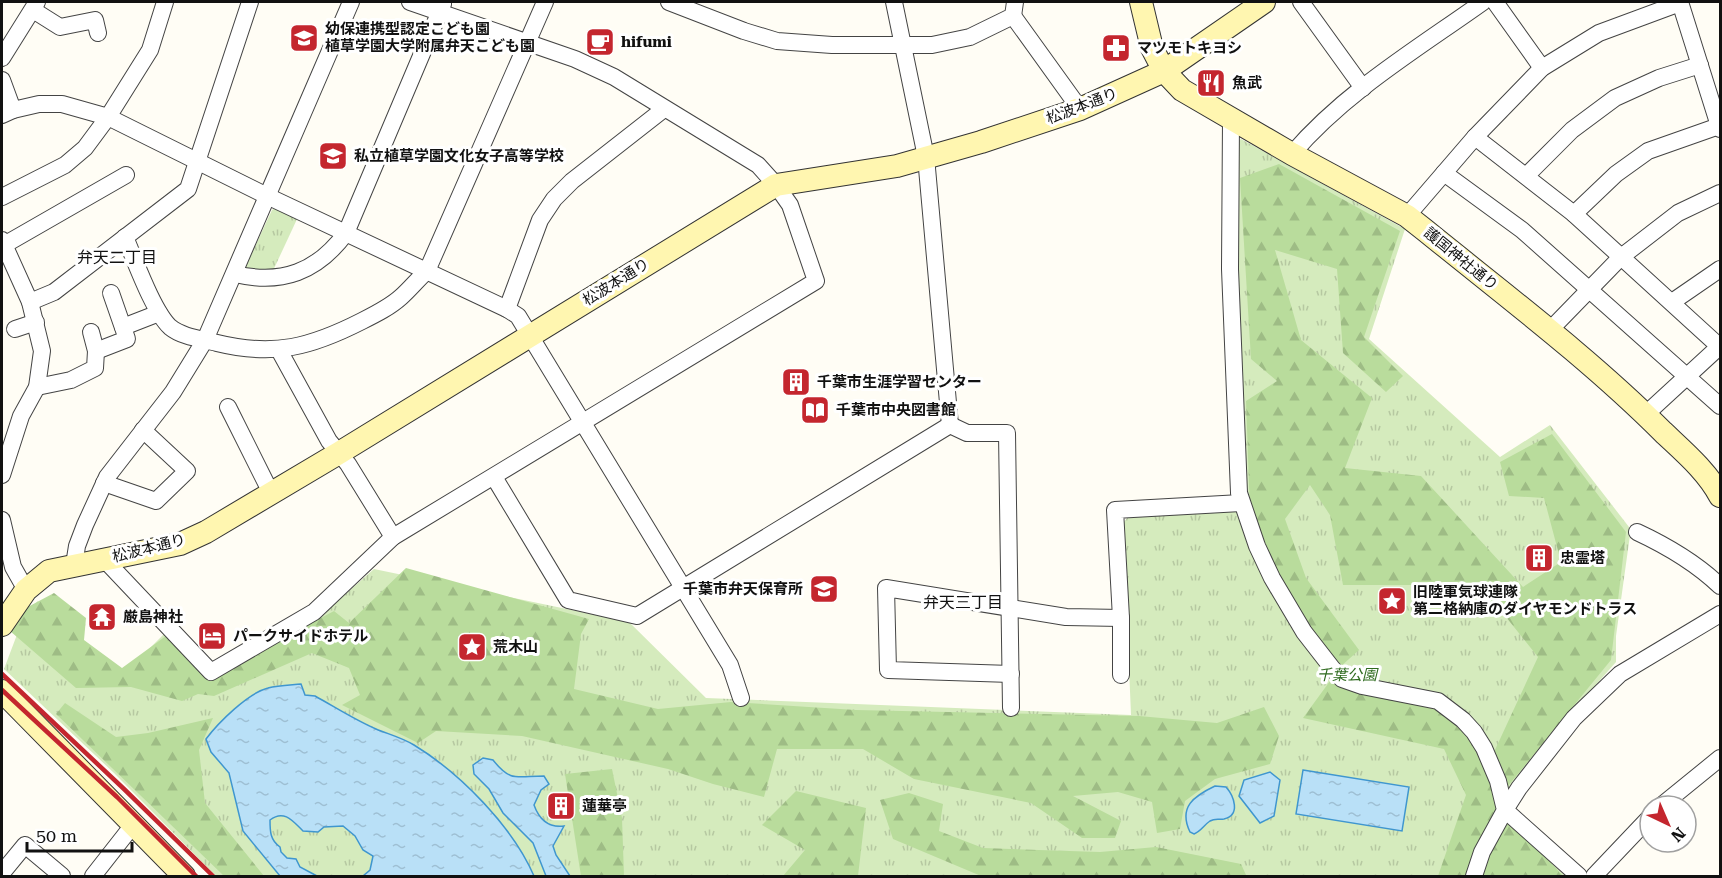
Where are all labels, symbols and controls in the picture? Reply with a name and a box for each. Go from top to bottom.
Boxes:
place label: 幼保連携型認定こども園 植草学園大学附属弁天こども園 [325,20,535,55]
school or university icon: 幼保連携型認定こども園 植草学園大学附属弁天こども園 [288,22,320,54]
cafe icon: hifumi [584,26,616,58]
pharmacy icon: マツモトキヨシ [1100,32,1132,64]
place label: hifumi [621,33,672,51]
place label: マツモトキヨシ [1137,39,1242,57]
restaurant icon: 魚武 [1195,67,1227,99]
place label: 魚武 [1232,74,1262,92]
street label: 松波本通り [1044,84,1120,128]
school or university icon: 私立植草学園文化女子高等学校 [317,140,349,172]
place label: 私立植草学園文化女子高等学校 [354,147,564,165]
street label: 護国神社通り [1420,224,1502,294]
district label: 弁天二丁目 [77,248,157,267]
street label: 松波本通り [579,254,653,310]
building icon: 千葉市生涯学習センター [780,366,812,398]
place label: 千葉市生涯学習センター [817,373,982,391]
library icon: 千葉市中央図書館 [799,394,831,426]
place label: 千葉市中央図書館 [836,401,956,419]
street label: 松波本通り [110,530,188,566]
building icon: 忠霊塔 [1523,542,1555,574]
place label: 忠霊塔 [1560,549,1605,567]
school or university icon: 千葉市弁天保育所 [808,573,840,605]
place label: 千葉市弁天保育所 [683,580,803,598]
place label: 旧陸軍気球連隊 第二格納庫のダイヤモンドトラス [1413,583,1637,618]
place icon: 旧陸軍気球連隊 第二格納庫のダイヤモンドトラス [1376,585,1408,617]
district label: 弁天三丁目 [923,593,1003,612]
temple icon: 厳島神社 [86,601,118,633]
place label: 厳島神社 [123,608,183,626]
hotel icon: パークサイドホテル [196,620,228,652]
place label: パークサイドホテル [233,627,368,645]
place icon: 荒木山 [456,631,488,663]
place label: 荒木山 [493,638,538,656]
park label: 千葉公園 [1317,666,1379,684]
building icon: 蓮華亭 [545,790,577,822]
north arrow [1638,794,1698,854]
place label: 蓮華亭 [582,797,627,815]
scale bar [27,815,132,853]
text: N [1667,823,1689,846]
text: 50 m [36,825,77,846]

